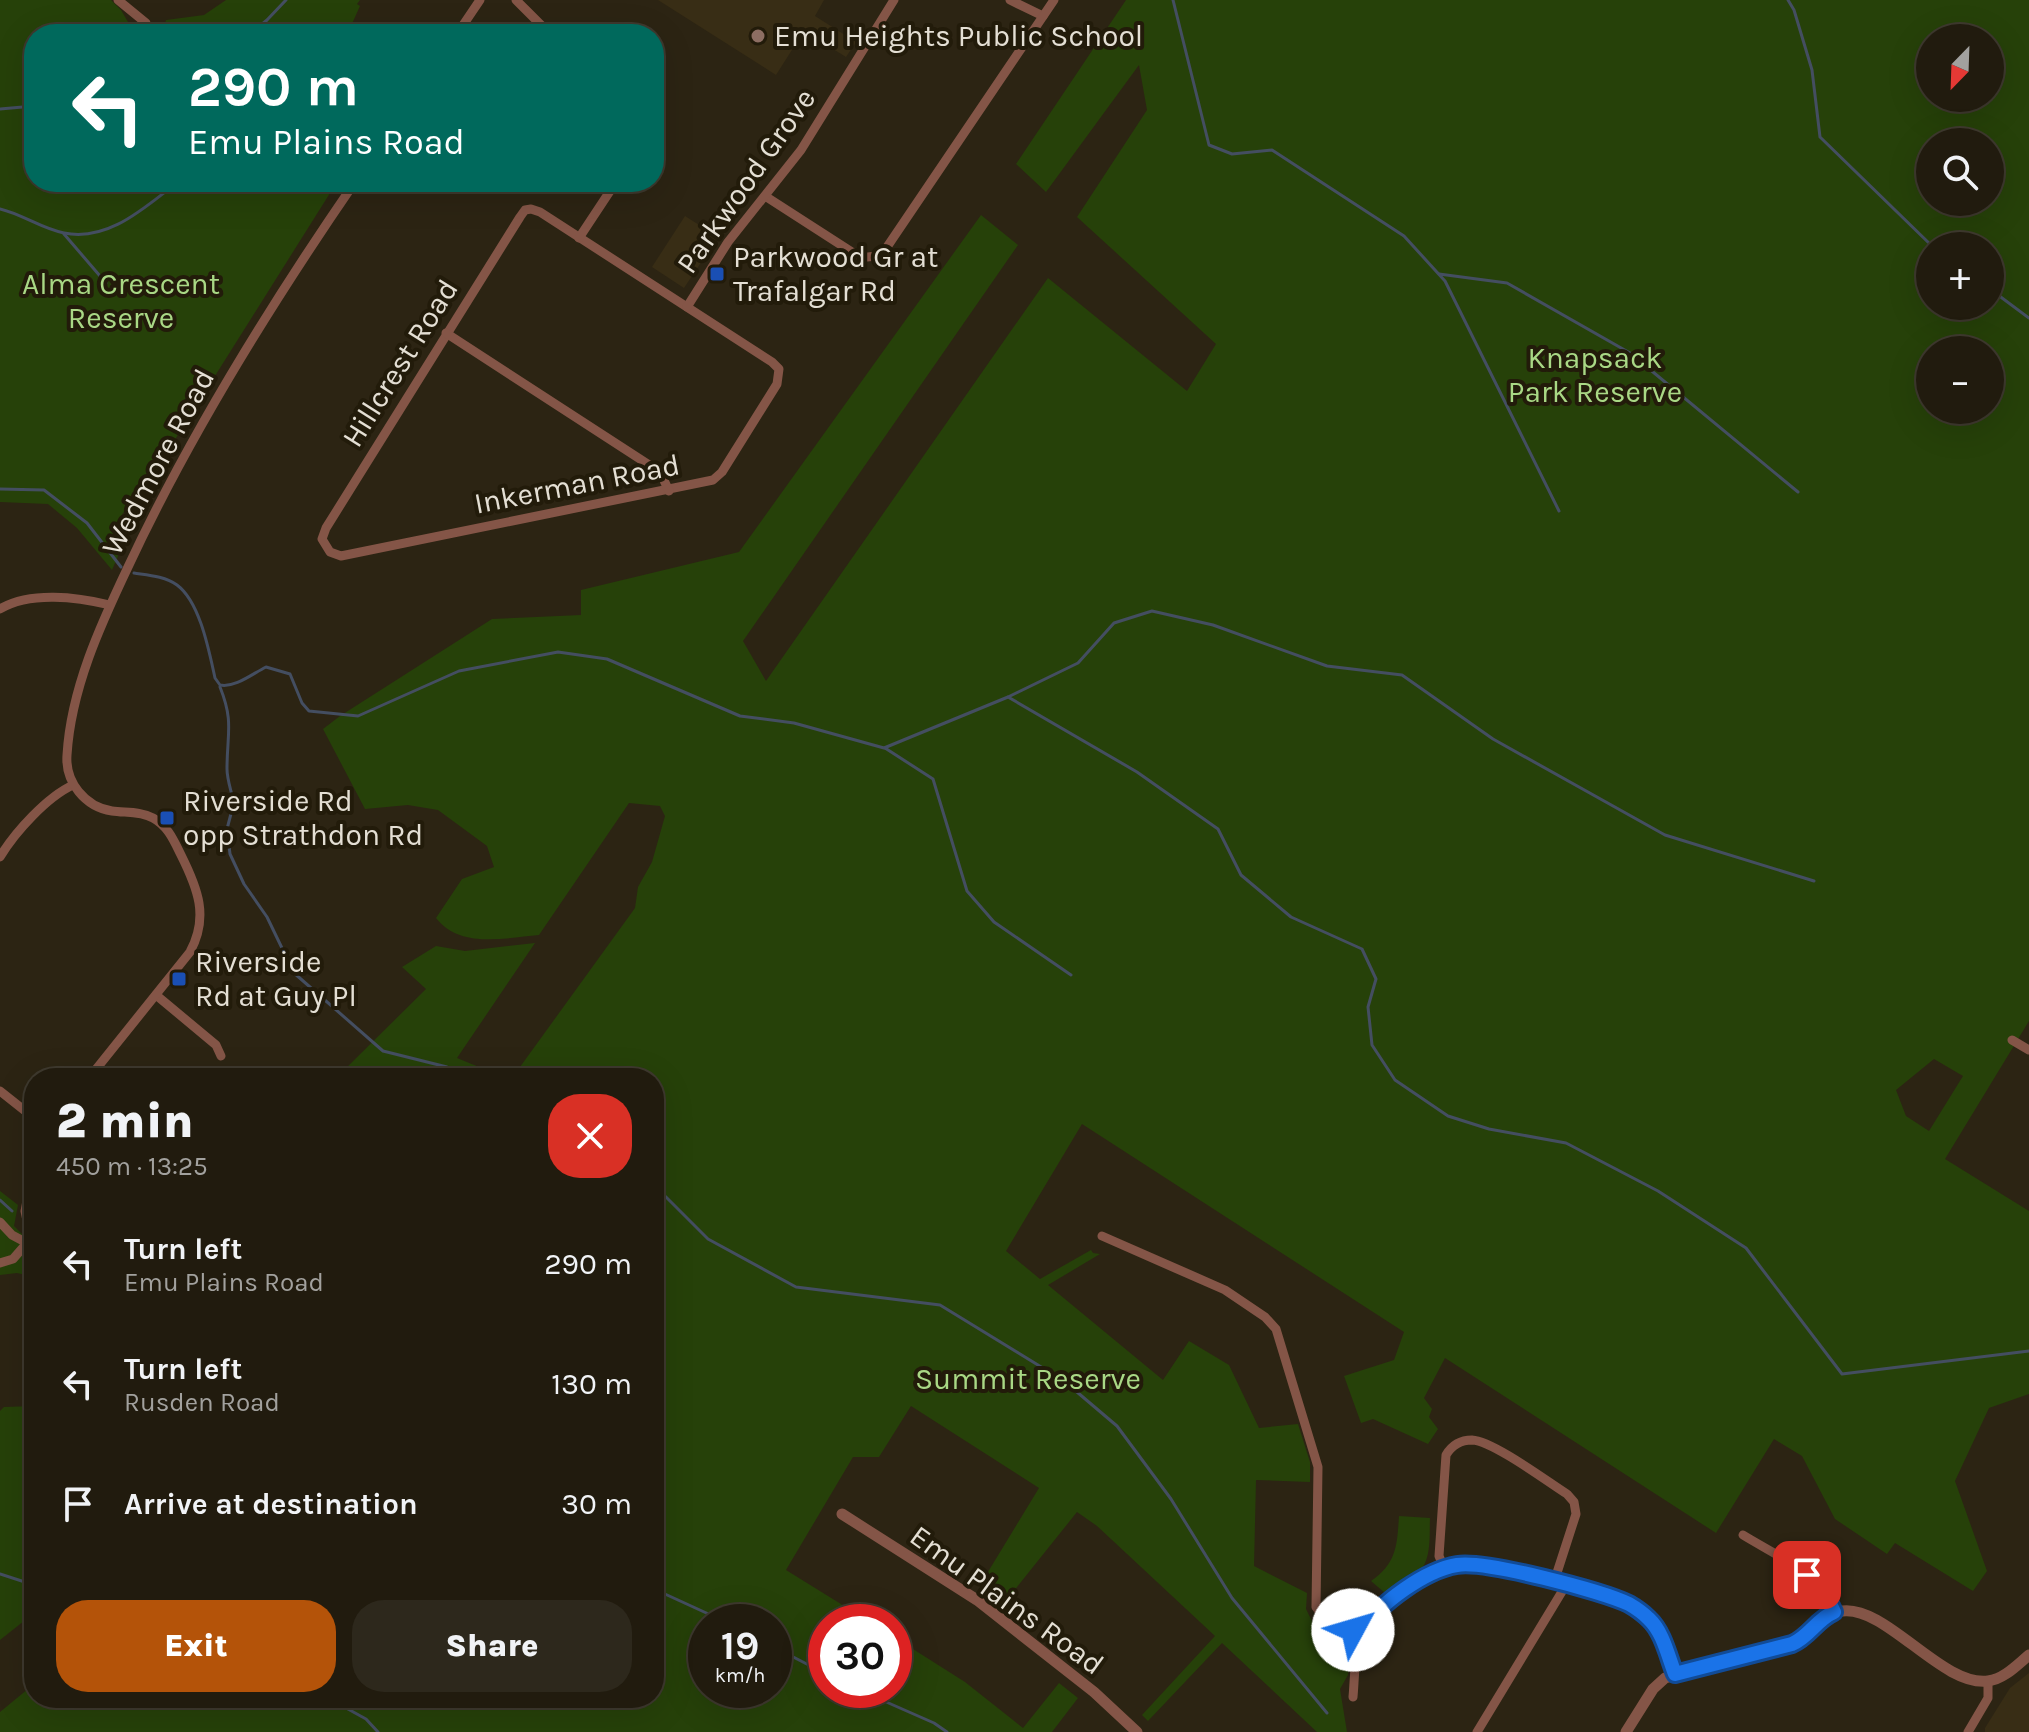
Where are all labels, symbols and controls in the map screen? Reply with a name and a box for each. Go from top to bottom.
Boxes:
place label: Emu Heights Public School [774,18,1143,54]
north arrow [1916,24,2004,112]
map controls [1916,24,2004,424]
marker: Emu Heights Public School [749,27,767,45]
text: 290 m [188,54,359,119]
icon: left [56,56,160,160]
street label: Parkwood Grove [669,82,823,280]
text: Emu Plains Road [188,121,465,163]
button: search [1916,128,2004,216]
button: + [1916,232,2004,320]
place label: Parkwood Gr at Trafalgar Rd [733,239,938,309]
marker: Parkwood Gr at Trafalgar Rd [708,265,726,283]
park label: Alma Crescent Reserve [22,266,220,336]
street label: Hillcrest Road [334,273,466,453]
button: − [1916,336,2004,424]
park label: Knapsack Park Reserve [1508,340,1682,410]
street label: Wedmore Road [94,363,222,561]
street label: Inkerman Road [471,446,683,522]
place label: Riverside Rd opp Strathdon Rd [183,783,423,853]
marker: Riverside Rd opp Strathdon Rd [158,809,176,827]
place label: Riverside Rd at Guy Pl [195,944,357,1014]
marker: Riverside Rd at Guy Pl [170,970,188,988]
text: 2 min [56,1093,194,1149]
button: close [548,1094,632,1178]
text: 450 m · 13:25 [56,1151,208,1182]
text: Turn left [124,1231,242,1267]
icon: left [56,1242,100,1286]
text: 290 m [544,1246,632,1282]
text: Emu Plains Road [124,1267,324,1298]
text: Turn left [124,1351,242,1387]
park label: Summit Reserve [915,1361,1141,1397]
icon: left [56,1362,100,1406]
text: 130 m [551,1366,632,1402]
text: Rusden Road [124,1387,280,1418]
icon: arrive [56,1482,100,1526]
text: Arrive at destination [124,1486,418,1522]
text: 30 m [561,1486,632,1522]
street label: Emu Plains Road [903,1518,1111,1682]
pin [1773,1541,1841,1609]
icon: arrive [1785,1553,1829,1597]
position arrow [1311,1588,1395,1672]
button: Exit [56,1600,336,1692]
button: Share [352,1600,632,1692]
speed limit sign: 30 [808,1604,912,1708]
text: 19 [721,1622,759,1669]
text: km/h [715,1664,765,1687]

